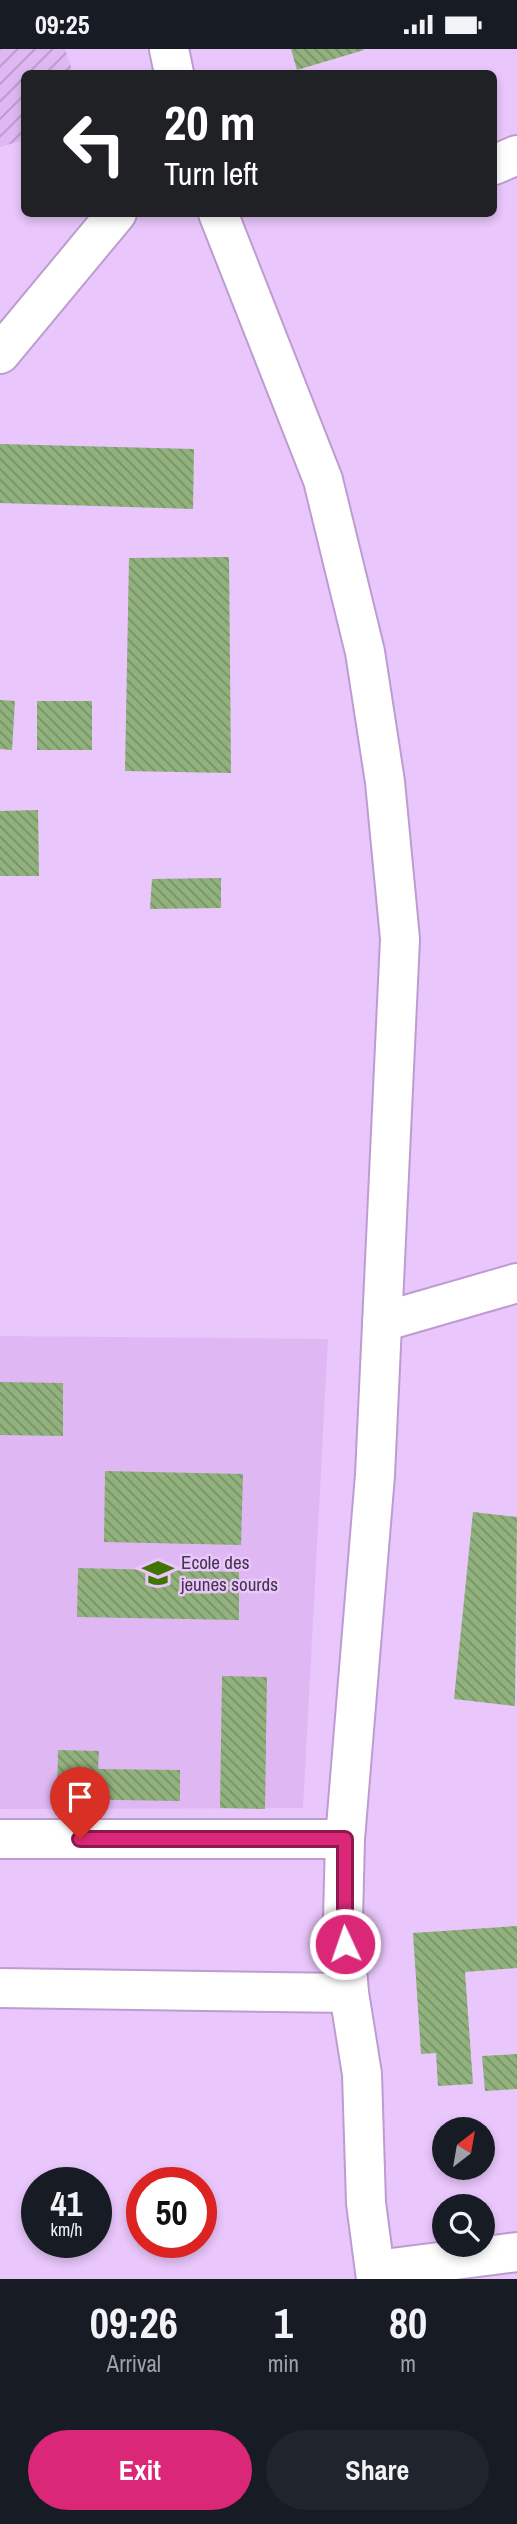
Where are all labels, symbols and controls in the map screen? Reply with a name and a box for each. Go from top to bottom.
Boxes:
text: 09:25 [35,7,90,42]
text: 20 m [164,89,256,155]
icon: left [49,98,140,189]
text: Turn left [164,152,258,195]
place label: Ecole des jeunes sourds [180,1549,278,1597]
school or university icon: Ecole des jeunes sourds [141,1556,175,1590]
pin [50,1767,110,1839]
icon: arrive [61,1778,99,1816]
position arrow [308,1907,382,1981]
north arrow [432,2117,495,2181]
map controls [432,2117,495,2257]
speed limit sign: 50 [126,2167,217,2258]
text: 41 [51,2180,82,2227]
button: search [432,2194,495,2257]
text: km/h [51,2217,83,2242]
text: 09:26 [90,2295,178,2351]
text: 1 [274,2295,293,2351]
text: 80 [389,2295,427,2351]
text: Arrival [107,2348,161,2379]
text: min [268,2348,299,2379]
text: m [400,2348,416,2379]
button: Exit [28,2430,252,2510]
button: Share [266,2430,489,2510]

